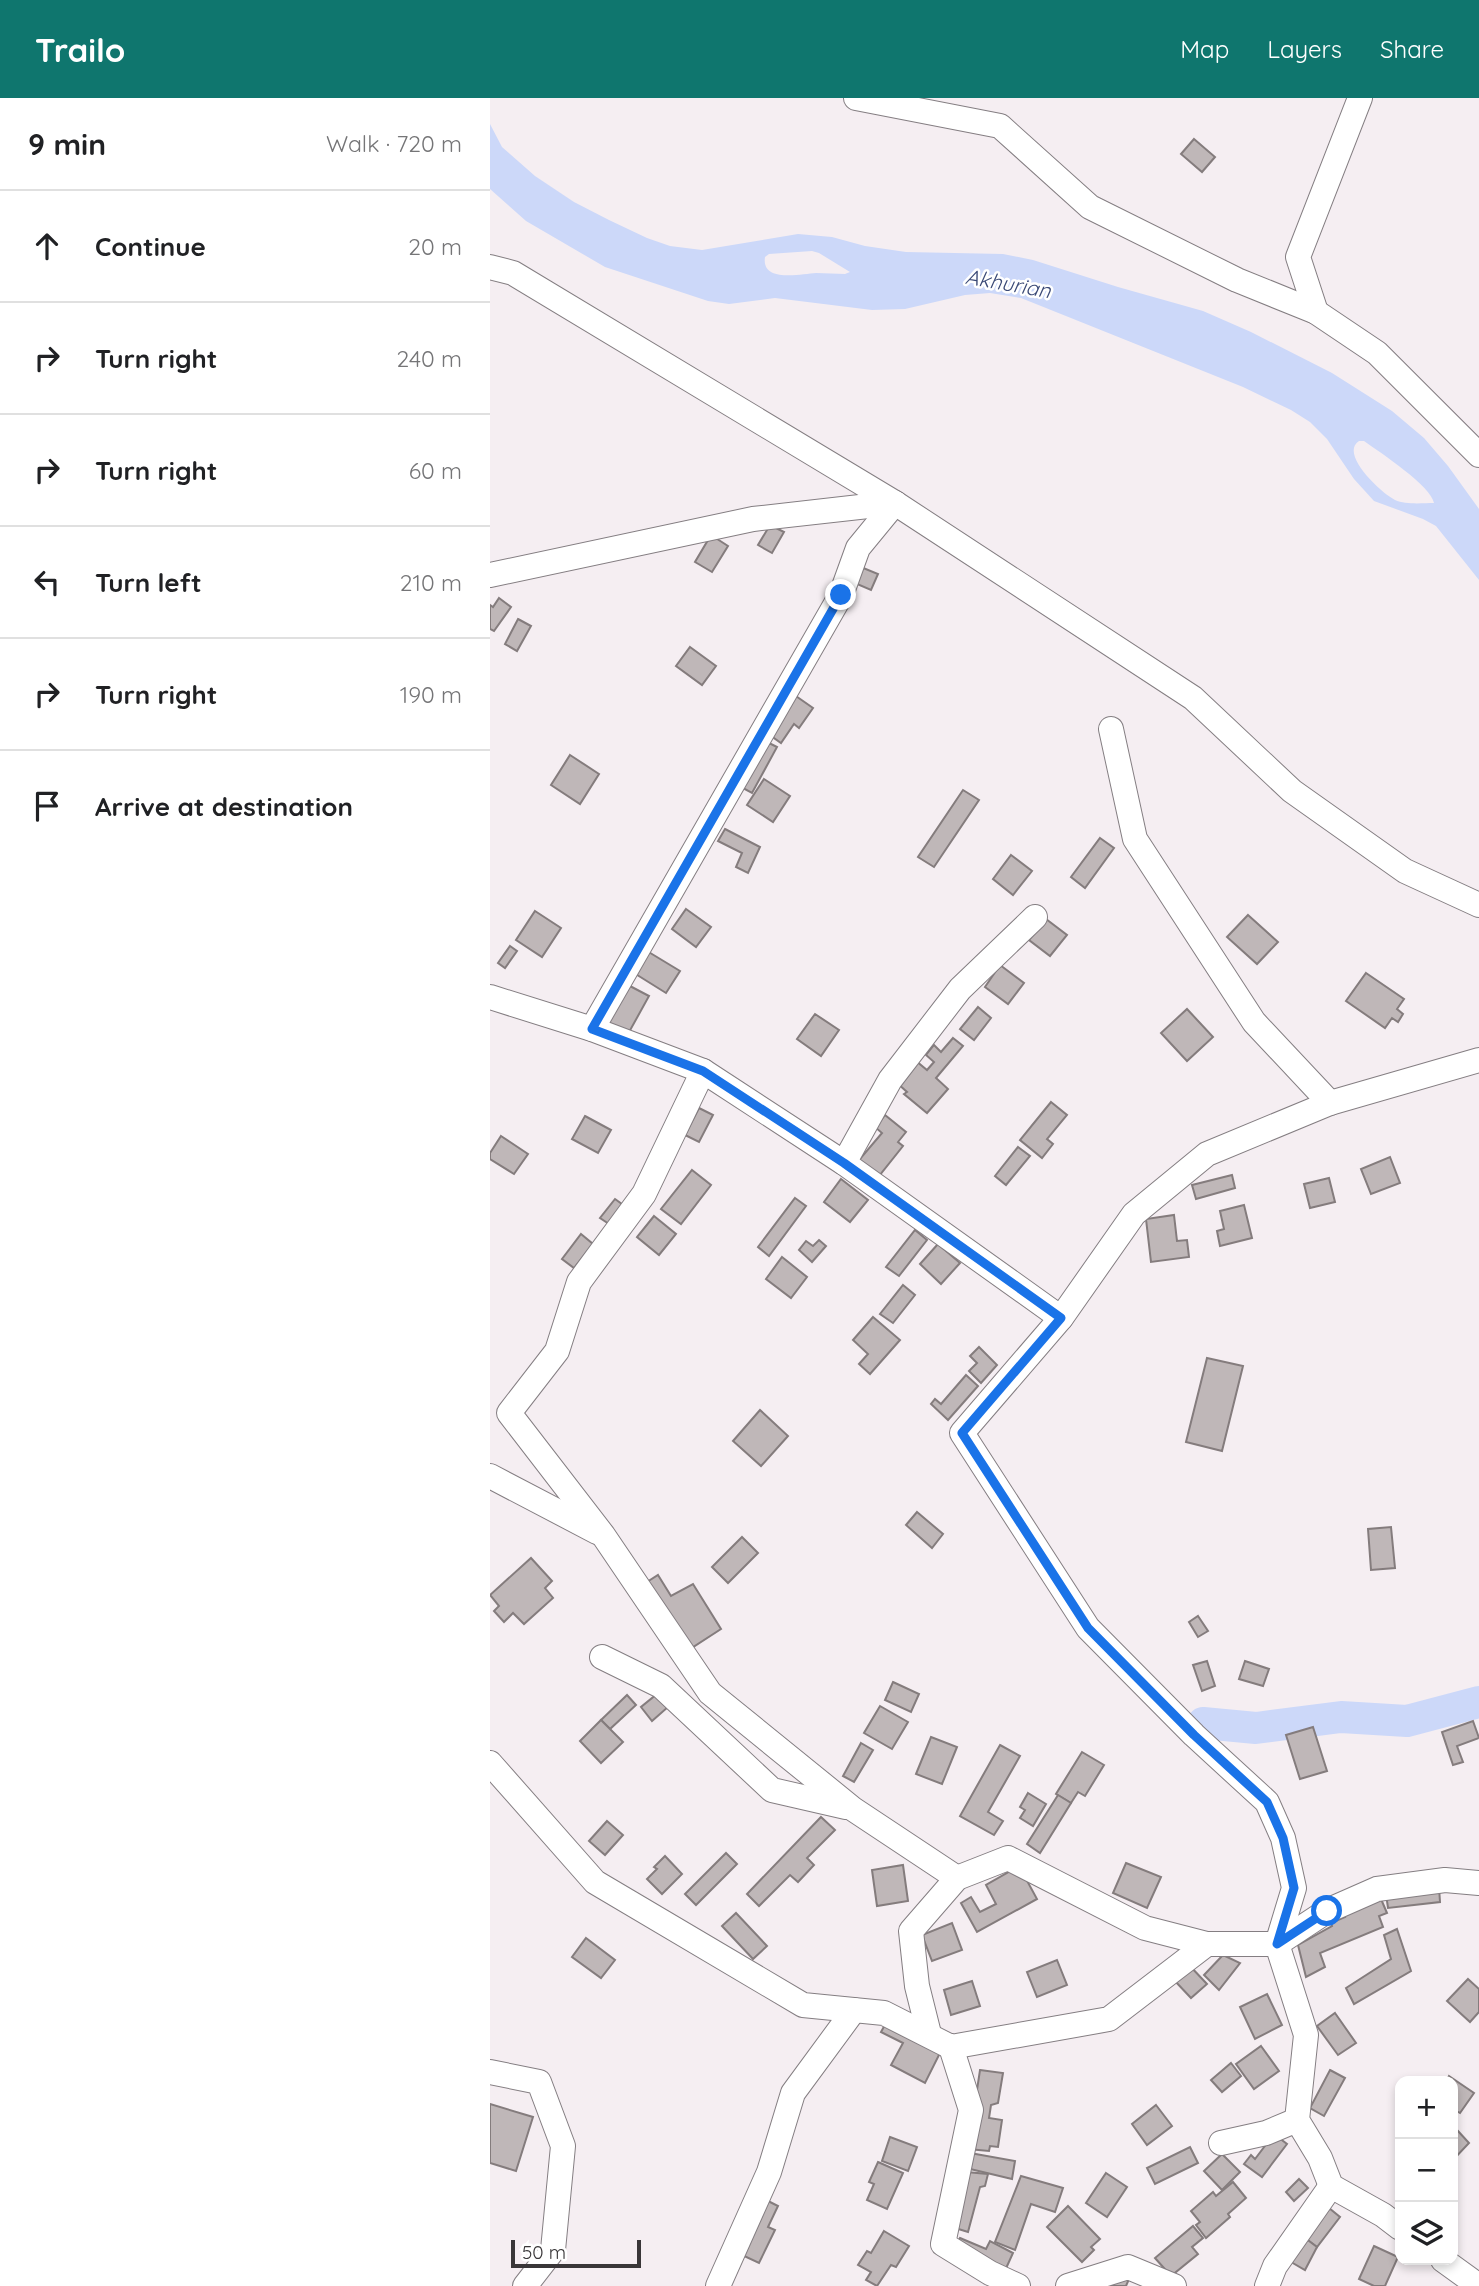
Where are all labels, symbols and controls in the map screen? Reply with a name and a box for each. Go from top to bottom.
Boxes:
text: Trailo [35,29,125,70]
text: Map [1180,34,1229,64]
text: Layers [1267,34,1342,64]
text: Share [1380,34,1444,64]
text: 9 min [28,125,106,163]
text: Walk · 720 m [326,129,462,158]
icon: ahead [28,227,66,265]
text: Continue [95,230,206,263]
text: 20 m [408,232,462,261]
water label: Akhurian [964,263,1054,303]
icon: right [28,339,66,377]
text: Turn right [95,342,217,375]
text: 240 m [397,344,462,373]
icon: right [28,451,66,489]
text: Turn right [95,454,217,487]
text: 60 m [409,456,462,485]
icon: left [28,563,66,601]
text: Turn left [95,566,202,599]
text: 210 m [400,568,462,597]
route end [825,579,856,610]
icon: right [28,675,66,713]
text: Turn right [95,678,217,711]
text: 190 m [400,680,462,709]
icon: arrive [28,787,66,825]
text: Arrive at destination [95,790,353,823]
route start [1311,1895,1342,1926]
map controls [1395,2076,1458,2265]
button: + [1395,2076,1458,2139]
button: − [1395,2139,1458,2202]
button: layers [1395,2202,1458,2265]
scale bar [511,2237,640,2269]
text: 50 m [522,2240,566,2264]

